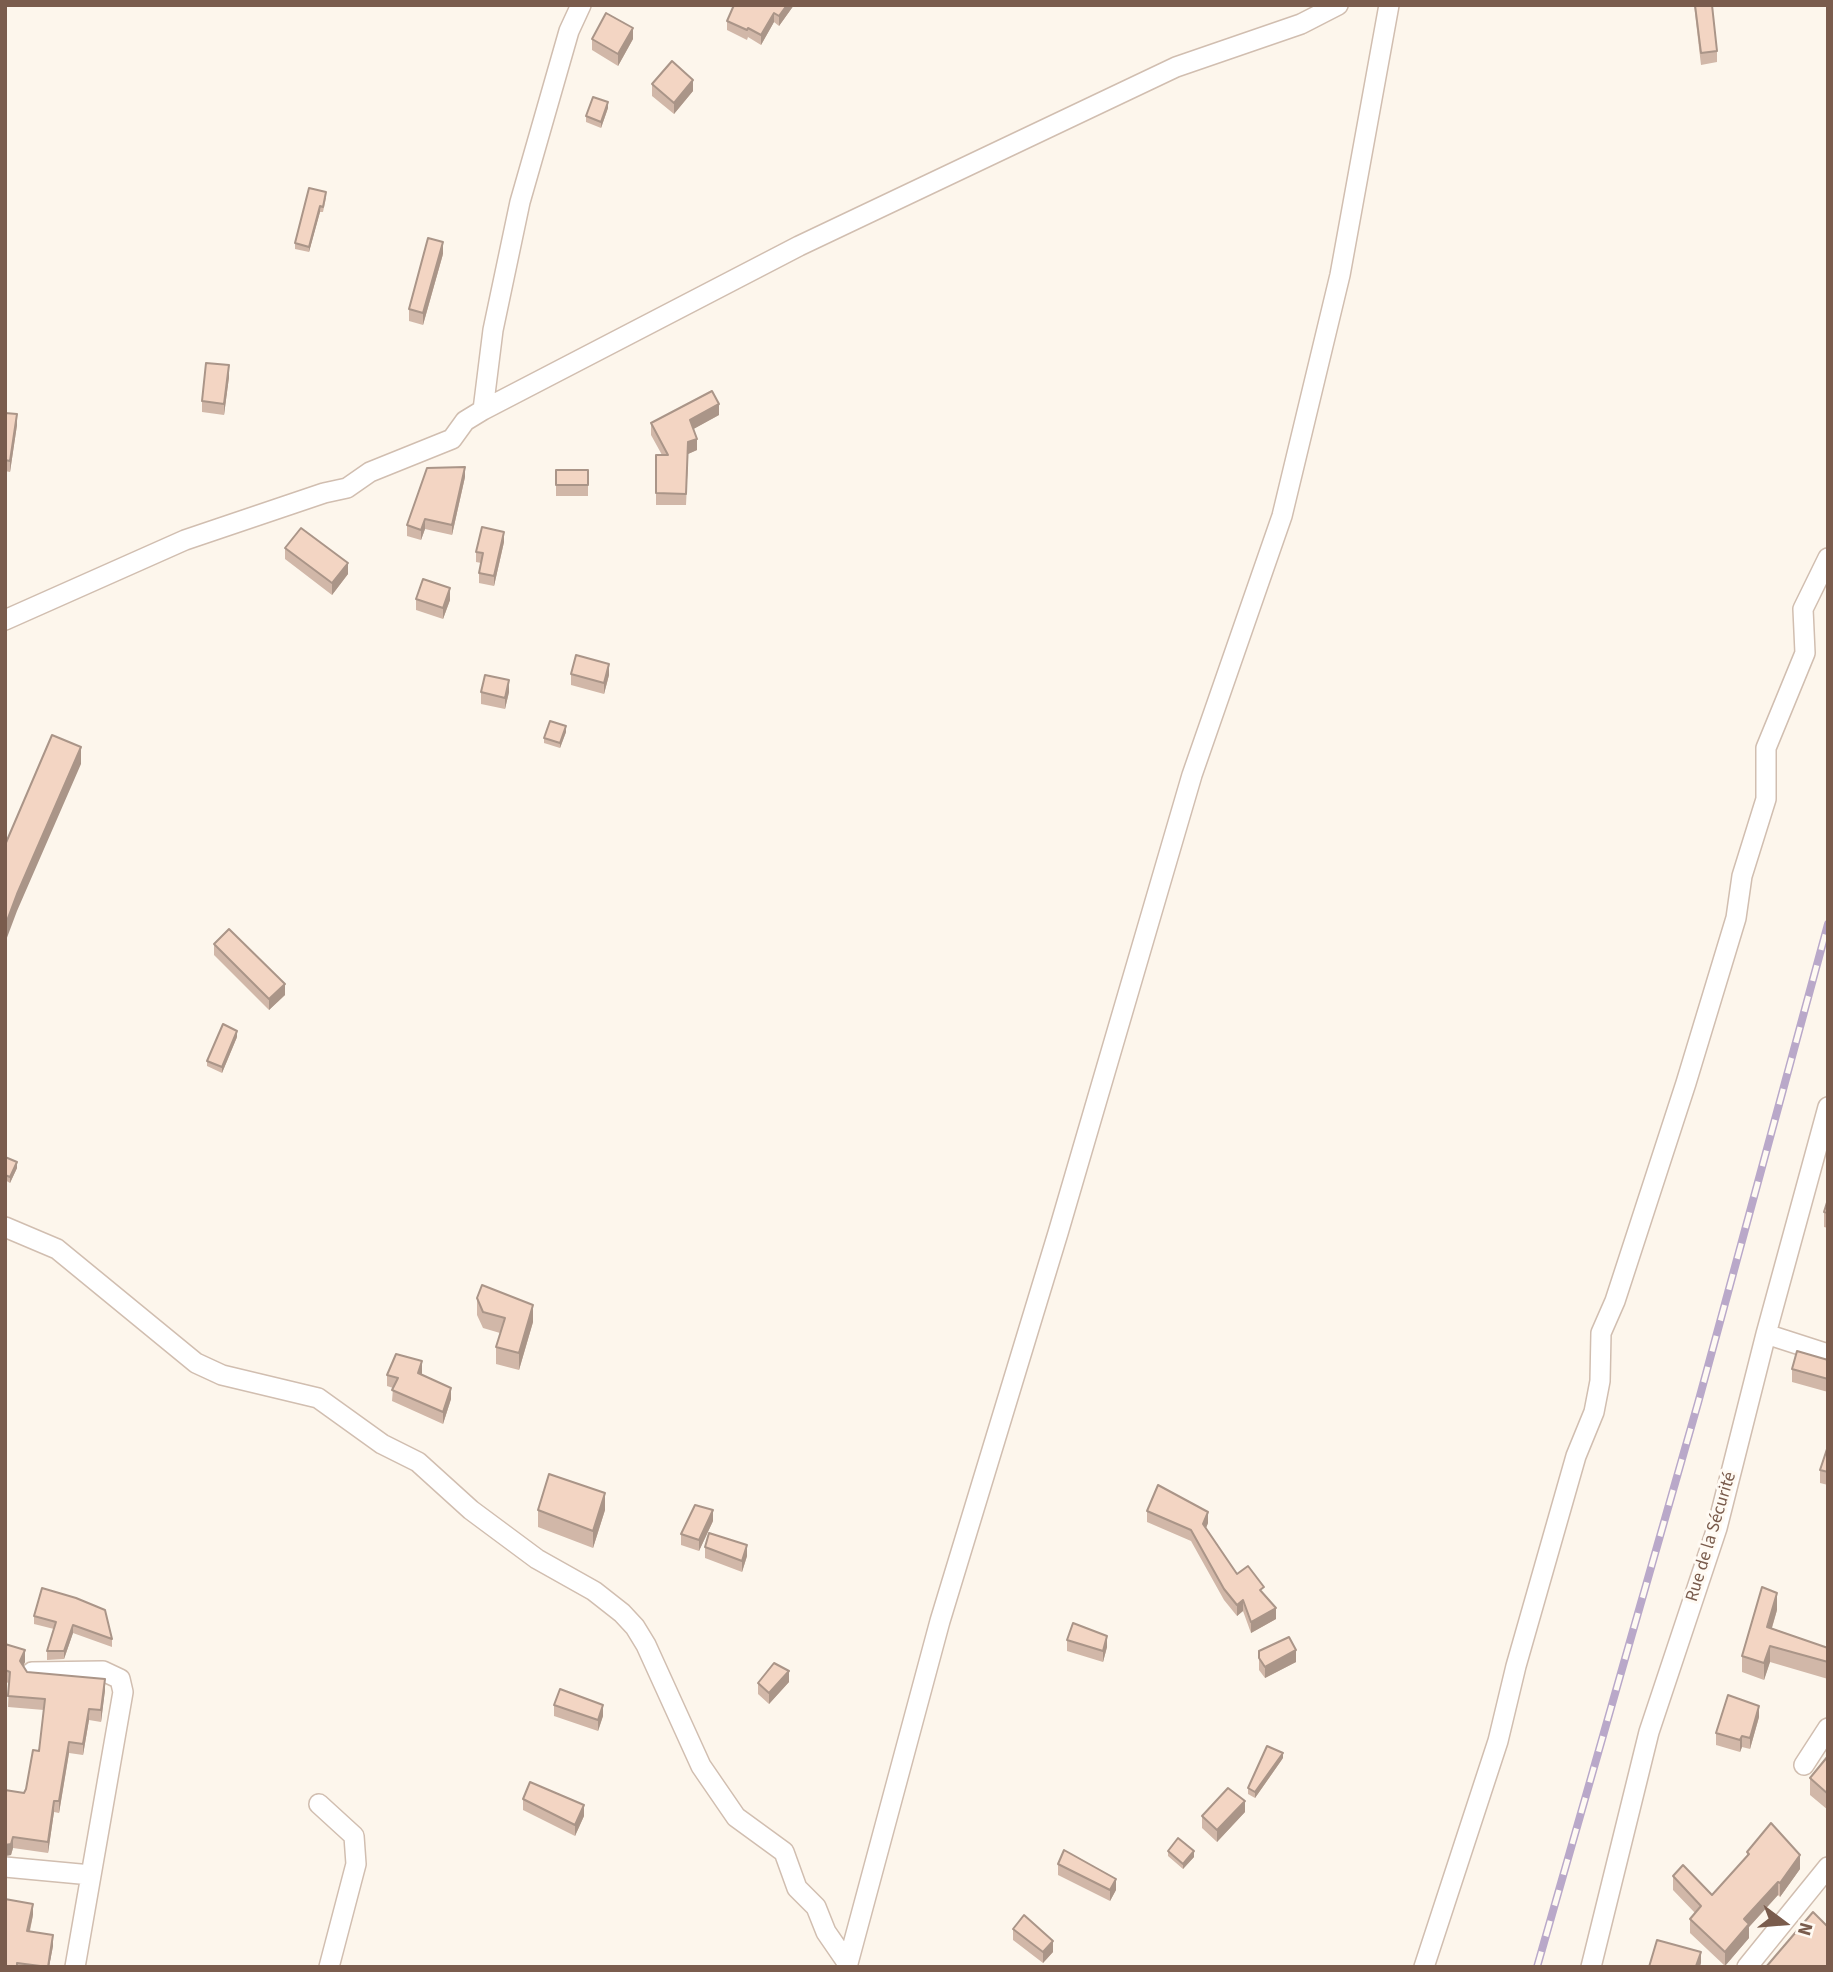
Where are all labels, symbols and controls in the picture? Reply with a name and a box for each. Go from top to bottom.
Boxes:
street label: Rue de la Sécurité [1682,1470,1742,1604]
north arrow [1749,1888,1819,1958]
text: N [1790,1919,1819,1939]

